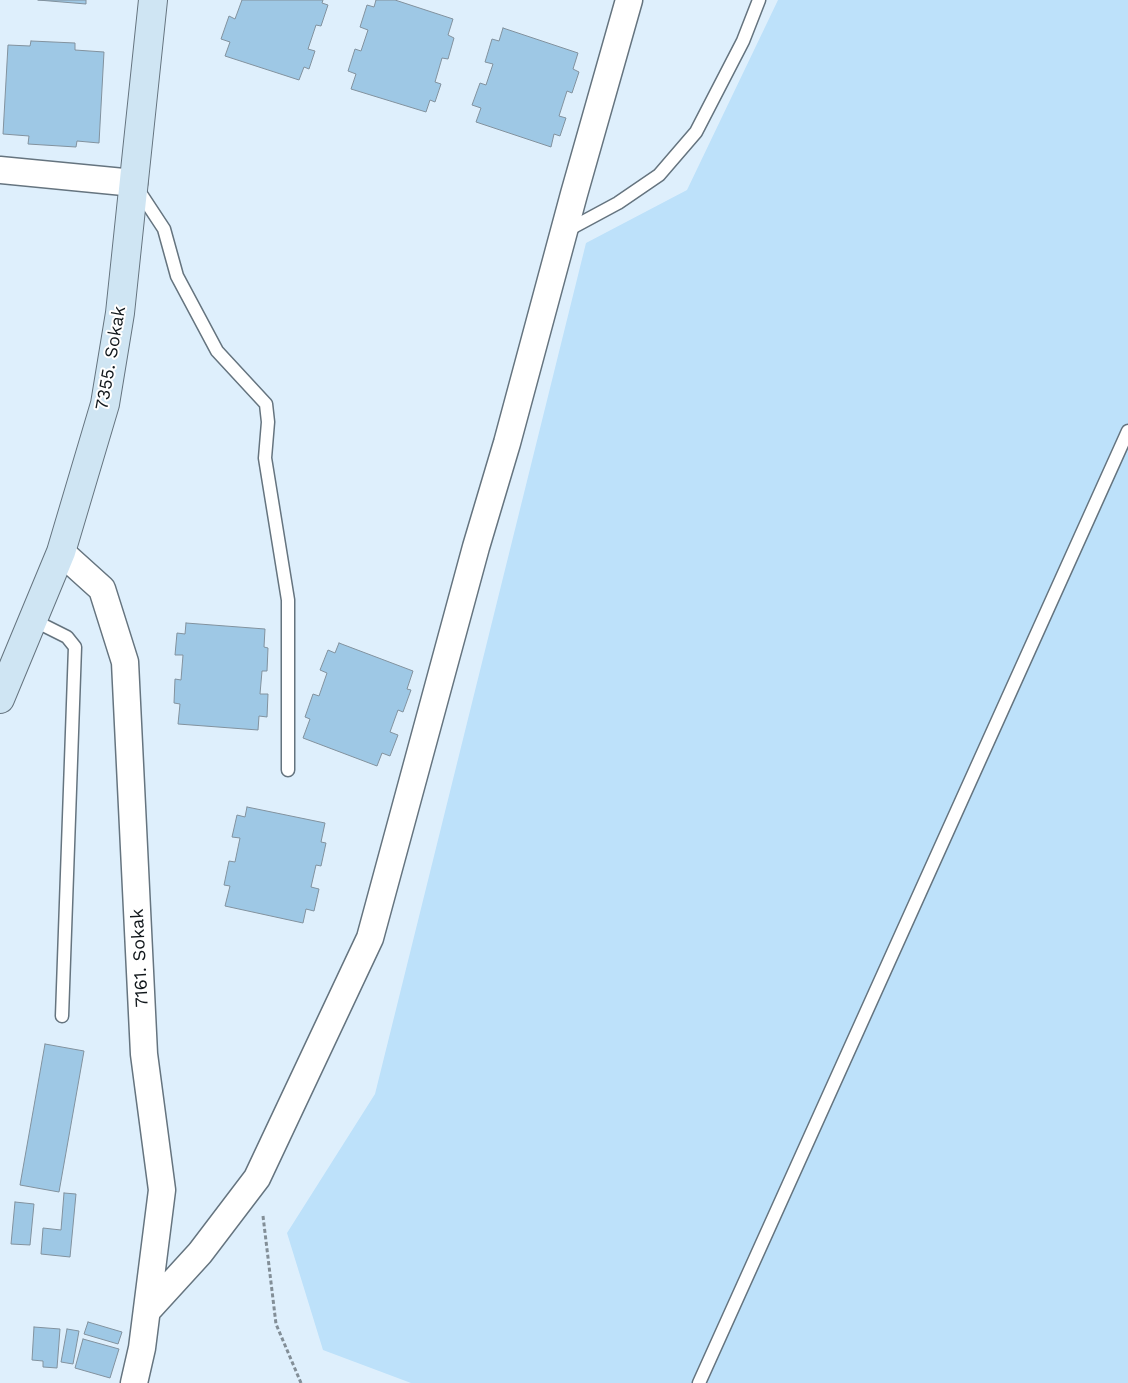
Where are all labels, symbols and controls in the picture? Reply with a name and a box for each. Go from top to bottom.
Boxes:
street label: 7355. Sokak [91,304,131,412]
street label: 7161. Sokak [127,908,153,1008]

